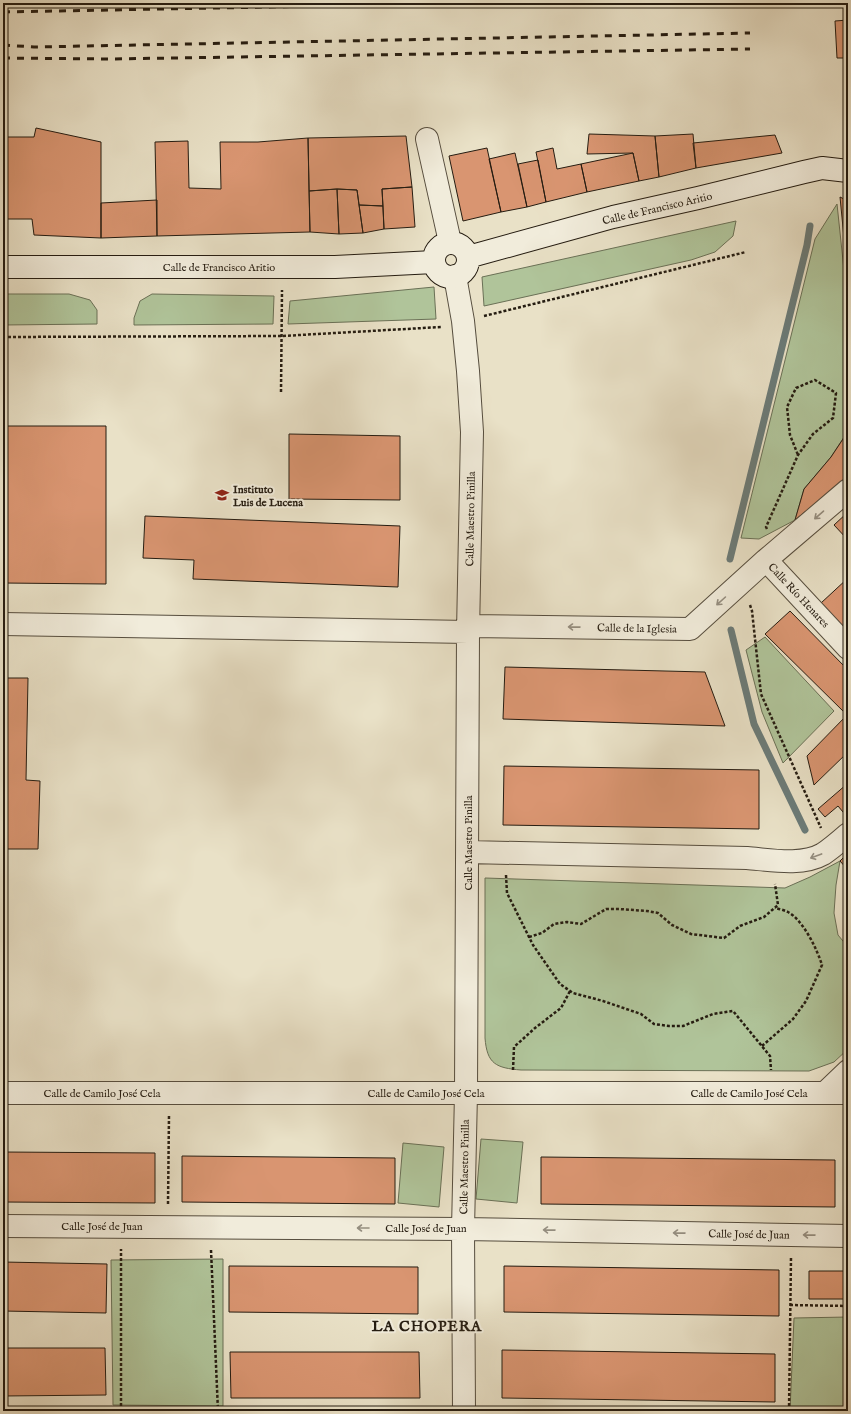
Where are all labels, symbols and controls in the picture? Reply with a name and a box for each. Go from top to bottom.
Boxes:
street label: Calle de Francisco Aritio [601,189,714,228]
street label: Calle de Francisco Aritio [163,261,275,275]
street label: Calle Maestro Pinilla [463,471,479,567]
place label: Instituto Luis de Lucena [232,483,303,510]
school or university icon: Instituto Luis de Lucena [214,487,230,503]
one-way arrow [813,511,824,520]
street label: Calle Río Henares [765,560,832,631]
one-way arrow [716,597,726,606]
street label: Calle de la Iglesia [597,621,677,637]
one-way arrow [568,624,581,631]
street label: Calle Maestro Pinilla [462,795,476,891]
one-way arrow [811,853,823,861]
street label: Calle de Camilo José Cela [44,1087,161,1101]
street label: Calle de Camilo José Cela [368,1087,485,1101]
street label: Calle de Camilo José Cela [691,1087,808,1101]
street label: Calle Maestro Pinilla [457,1119,473,1215]
street label: Calle José de Juan [61,1220,143,1234]
street label: Calle José de Juan [385,1222,467,1236]
one-way arrow [357,1224,370,1232]
one-way arrow [543,1226,556,1234]
street label: Calle José de Juan [708,1227,790,1243]
one-way arrow [673,1229,686,1236]
one-way arrow [803,1231,816,1239]
district label: LA CHOPERA [372,1317,482,1336]

